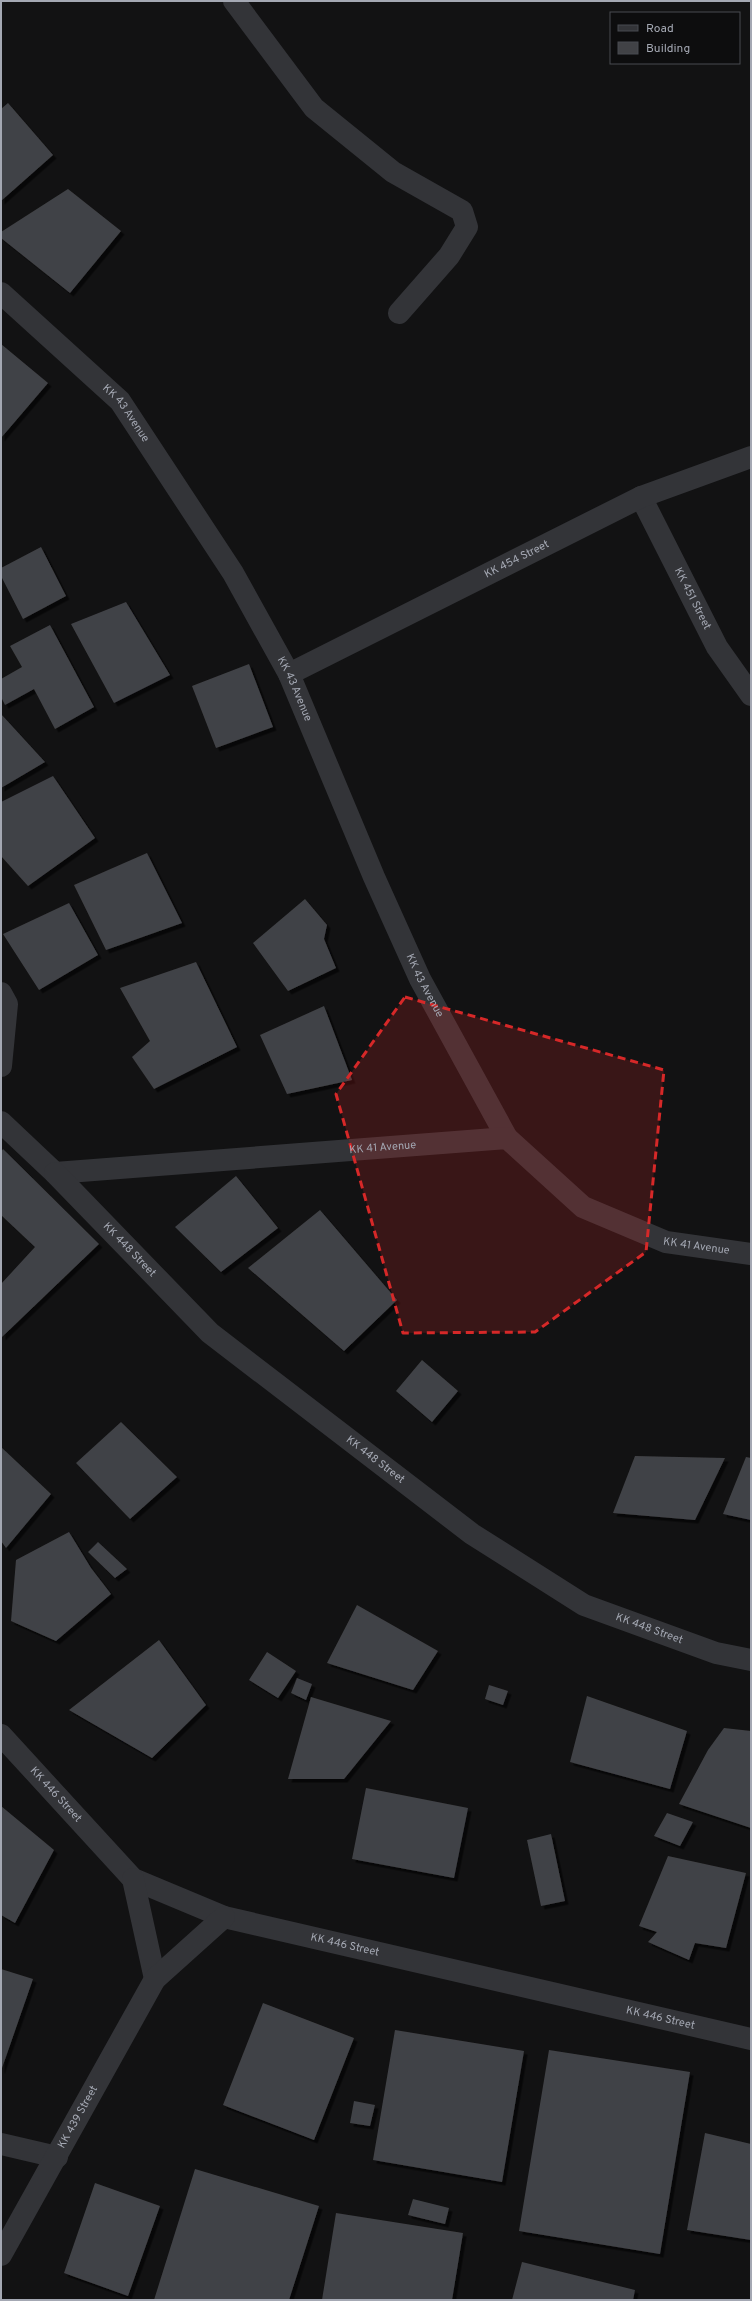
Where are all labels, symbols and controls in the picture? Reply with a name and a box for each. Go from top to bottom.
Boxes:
legend [610,12,740,64]
text: Road [646,21,674,37]
text: Building [646,41,690,57]
street label: KK 43 Avenue [99,381,152,445]
street label: KK 454 Street [482,537,552,582]
street label: KK 451 Street [671,565,714,632]
street label: KK 43 Avenue [274,654,315,724]
street label: KK 43 Avenue [403,952,447,1020]
street label: KK 41 Avenue [349,1138,417,1157]
street label: KK 448 Street [100,1220,159,1280]
street label: KK 41 Avenue [662,1235,731,1258]
street label: KK 448 Street [343,1433,407,1487]
street label: KK 448 Street [614,1610,685,1647]
street label: KK 446 Street [27,1764,85,1825]
street label: KK 446 Street [309,1930,381,1960]
street label: KK 446 Street [625,2003,696,2033]
street label: KK 439 Street [55,2083,101,2151]

